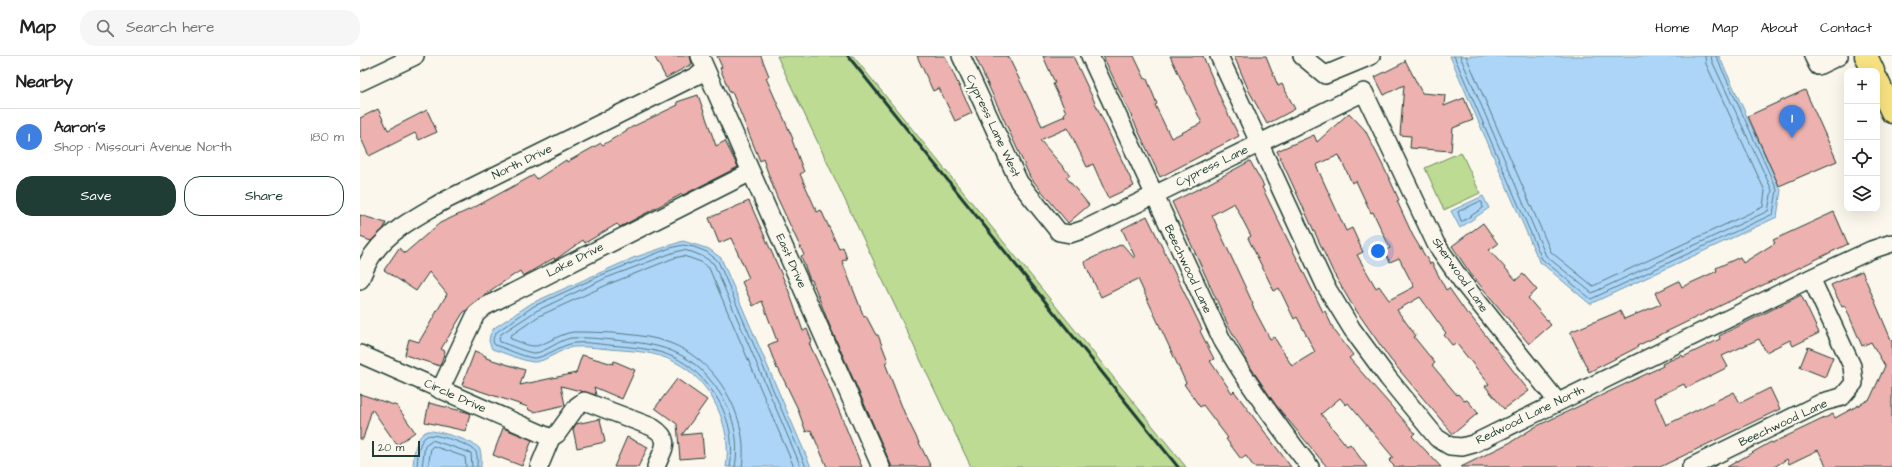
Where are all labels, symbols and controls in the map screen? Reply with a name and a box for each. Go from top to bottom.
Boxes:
search box [80,10,360,46]
text: Map [20,14,56,41]
icon: search [94,17,116,39]
text: Search here [126,17,215,38]
text: Home [1655,18,1690,38]
text: Map [1712,18,1738,38]
text: About [1760,18,1798,38]
text: Contact [1820,18,1872,38]
map controls [1844,68,1880,212]
button: + [1844,68,1880,104]
text: Nearby [16,70,73,94]
street label: Cypress Lane West [961,72,1024,181]
button: − [1844,104,1880,140]
pin: 1 [1779,105,1805,138]
text: Aaron's [54,117,105,138]
text: 1 [28,128,30,146]
text: 180 m [310,128,344,146]
text: Shop · Missouri Avenue North [54,138,231,156]
street label: North Drive [489,140,556,184]
button: locate [1844,140,1880,176]
street label: Cypress Lane [1173,141,1252,192]
button: Save [16,176,176,216]
button: Share [184,176,344,216]
button: layers [1844,176,1880,212]
street label: Beechwood Lane [1160,222,1216,317]
street label: East Drive [771,231,811,291]
street label: Sherwood Lane [1428,234,1492,316]
street label: Lake Drive [544,238,607,282]
your location [1368,241,1388,261]
street label: Circle Drive [421,375,489,418]
street label: Redwood Lane North [1473,381,1587,449]
street label: Beechwood Lane [1736,395,1831,451]
scale bar [372,439,420,458]
text: 20 m [378,440,404,455]

